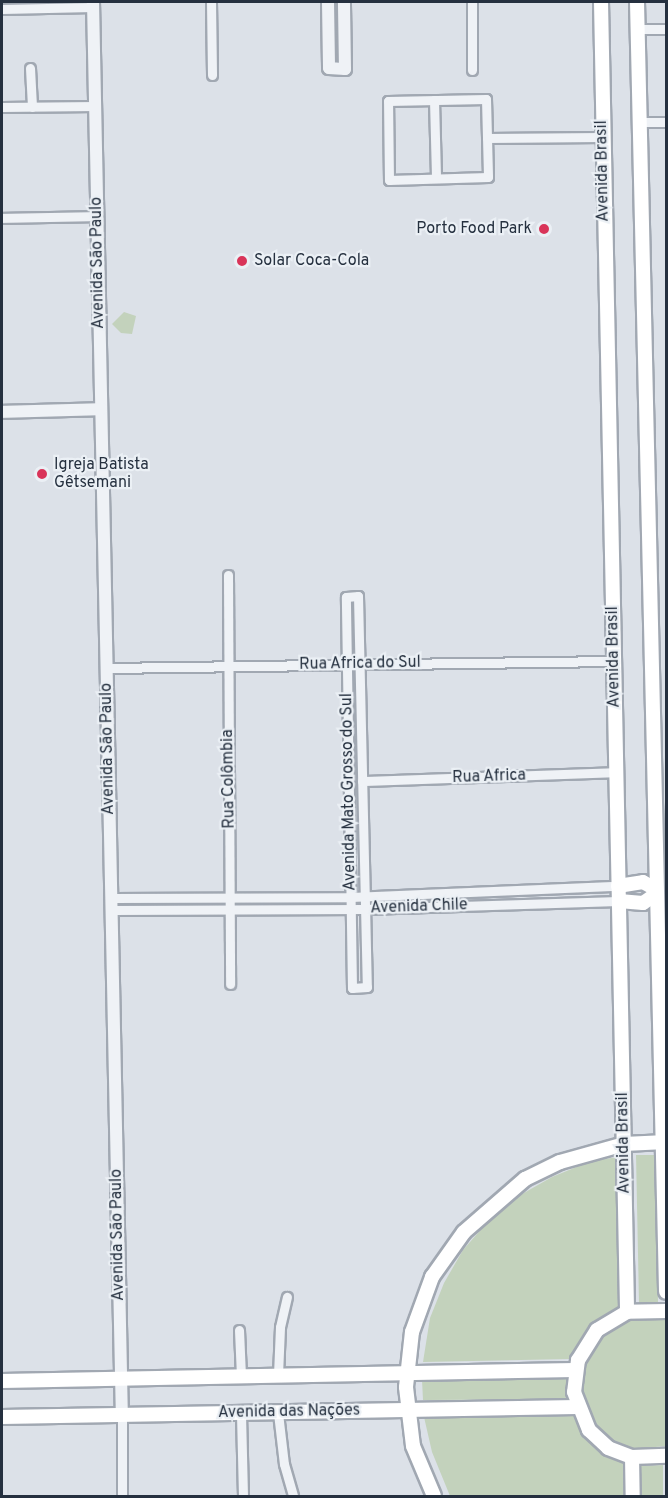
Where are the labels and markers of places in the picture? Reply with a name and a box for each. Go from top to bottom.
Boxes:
place label: Porto Food Park [416,219,532,239]
marker: Porto Food Park [537,222,551,236]
place label: Solar Coca-Cola [254,251,369,271]
marker: Solar Coca-Cola [235,254,249,268]
place label: Igreja Batista Gêtsemani [54,455,149,493]
marker: Igreja Batista Gêtsemani [35,467,49,481]

